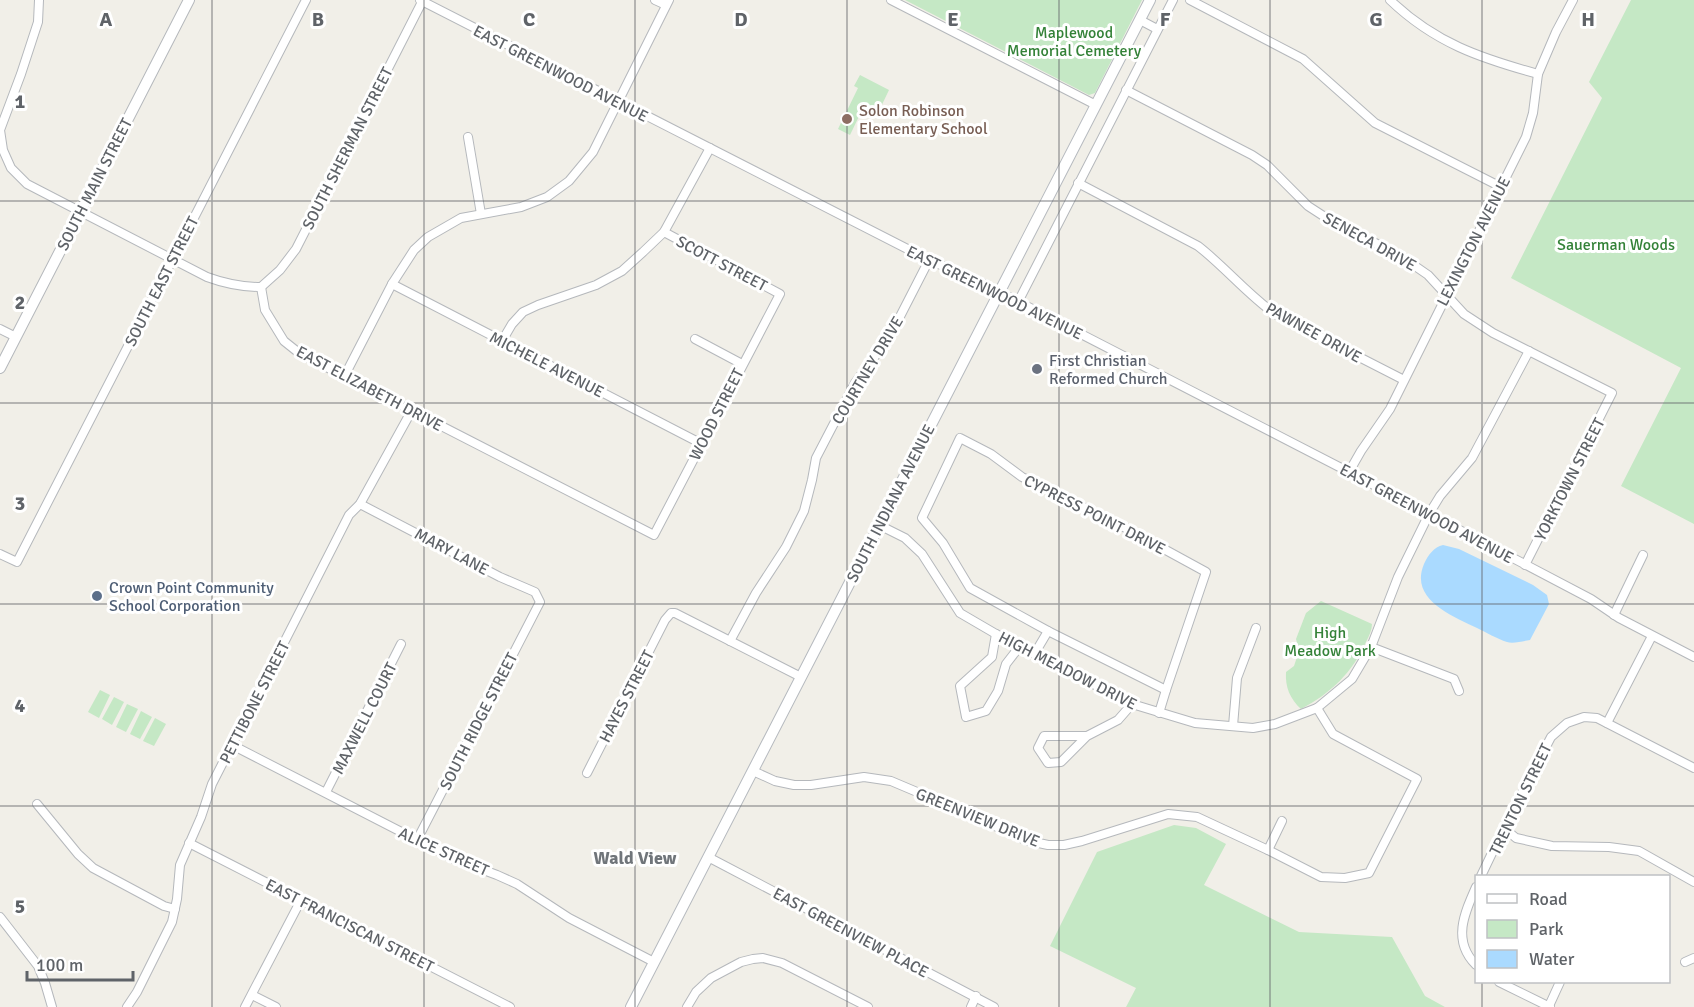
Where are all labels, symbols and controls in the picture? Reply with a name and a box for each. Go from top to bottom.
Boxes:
text: A [100,7,113,32]
text: B [312,7,324,32]
text: C [523,7,535,32]
text: D [734,7,748,32]
text: E [947,7,959,32]
text: F [1160,7,1171,32]
text: G [1369,7,1383,32]
text: H [1581,7,1595,32]
street label: EAST GREENWOOD AVENUE [470,21,651,127]
park label: Maplewood Memorial Cemetery [1007,23,1142,61]
street label: SOUTH SHERMAN STREET [298,64,398,233]
text: 1 [15,89,26,114]
place label: Solon Robinson Elementary School [859,101,988,139]
marker: Solon Robinson Elementary School [840,112,854,126]
street label: SOUTH MAIN STREET [53,115,137,254]
street label: LEXINGTON AVENUE [1433,173,1515,310]
street label: SENECA DRIVE [1319,208,1420,276]
street label: SOUTH EAST STREET [121,213,203,350]
street label: SCOTT STREET [673,232,771,296]
park label: Sauerman Woods [1557,235,1675,255]
street label: EAST GREENWOOD AVENUE [903,241,1086,344]
text: 2 [15,290,25,315]
street label: PAWNEE DRIVE [1262,298,1365,367]
street label: COURTNEY DRIVE [828,313,908,428]
street label: MICHELE AVENUE [486,327,607,402]
street label: EAST ELIZABETH DRIVE [293,342,446,436]
place label: First Christian Reformed Church [1049,351,1168,389]
marker: First Christian Reformed Church [1030,362,1044,376]
street label: WOOD STREET [685,365,749,464]
street label: YORKTOWN STREET [1530,415,1610,544]
street label: SOUTH INDIANA AVENUE [842,421,939,586]
street label: EAST GREENWOOD AVENUE [1336,460,1517,568]
street label: CYPRESS POINT DRIVE [1020,471,1169,559]
text: 3 [15,491,25,516]
street label: MARY LANE [411,524,492,580]
place label: Crown Point Community School Corporation [109,578,274,616]
marker: Crown Point Community School Corporation [90,589,104,603]
park label: High Meadow Park [1284,623,1376,661]
street label: HIGH MEADOW DRIVE [995,627,1140,714]
street label: PETTIBONE STREET [215,638,294,767]
street label: HAYES STREET [595,647,659,746]
street label: SOUTH RIDGE STREET [436,649,522,794]
street label: MAXWELL COURT [328,659,402,778]
text: 4 [15,693,26,718]
street label: TRENTON STREET [1485,740,1557,859]
street label: GREENVIEW DRIVE [913,784,1043,852]
street label: ALICE STREET [395,823,492,881]
district label: Wald View [594,847,677,869]
street label: EAST FRANCISCAN STREET [262,875,437,977]
legend [1475,875,1670,983]
street label: EAST GREENVIEW PLACE [769,883,932,982]
text: Road [1529,888,1568,910]
text: 5 [15,894,25,919]
text: Park [1529,918,1564,940]
scale bar [27,944,134,982]
text: Water [1529,948,1575,970]
text: 100 m [36,954,83,976]

